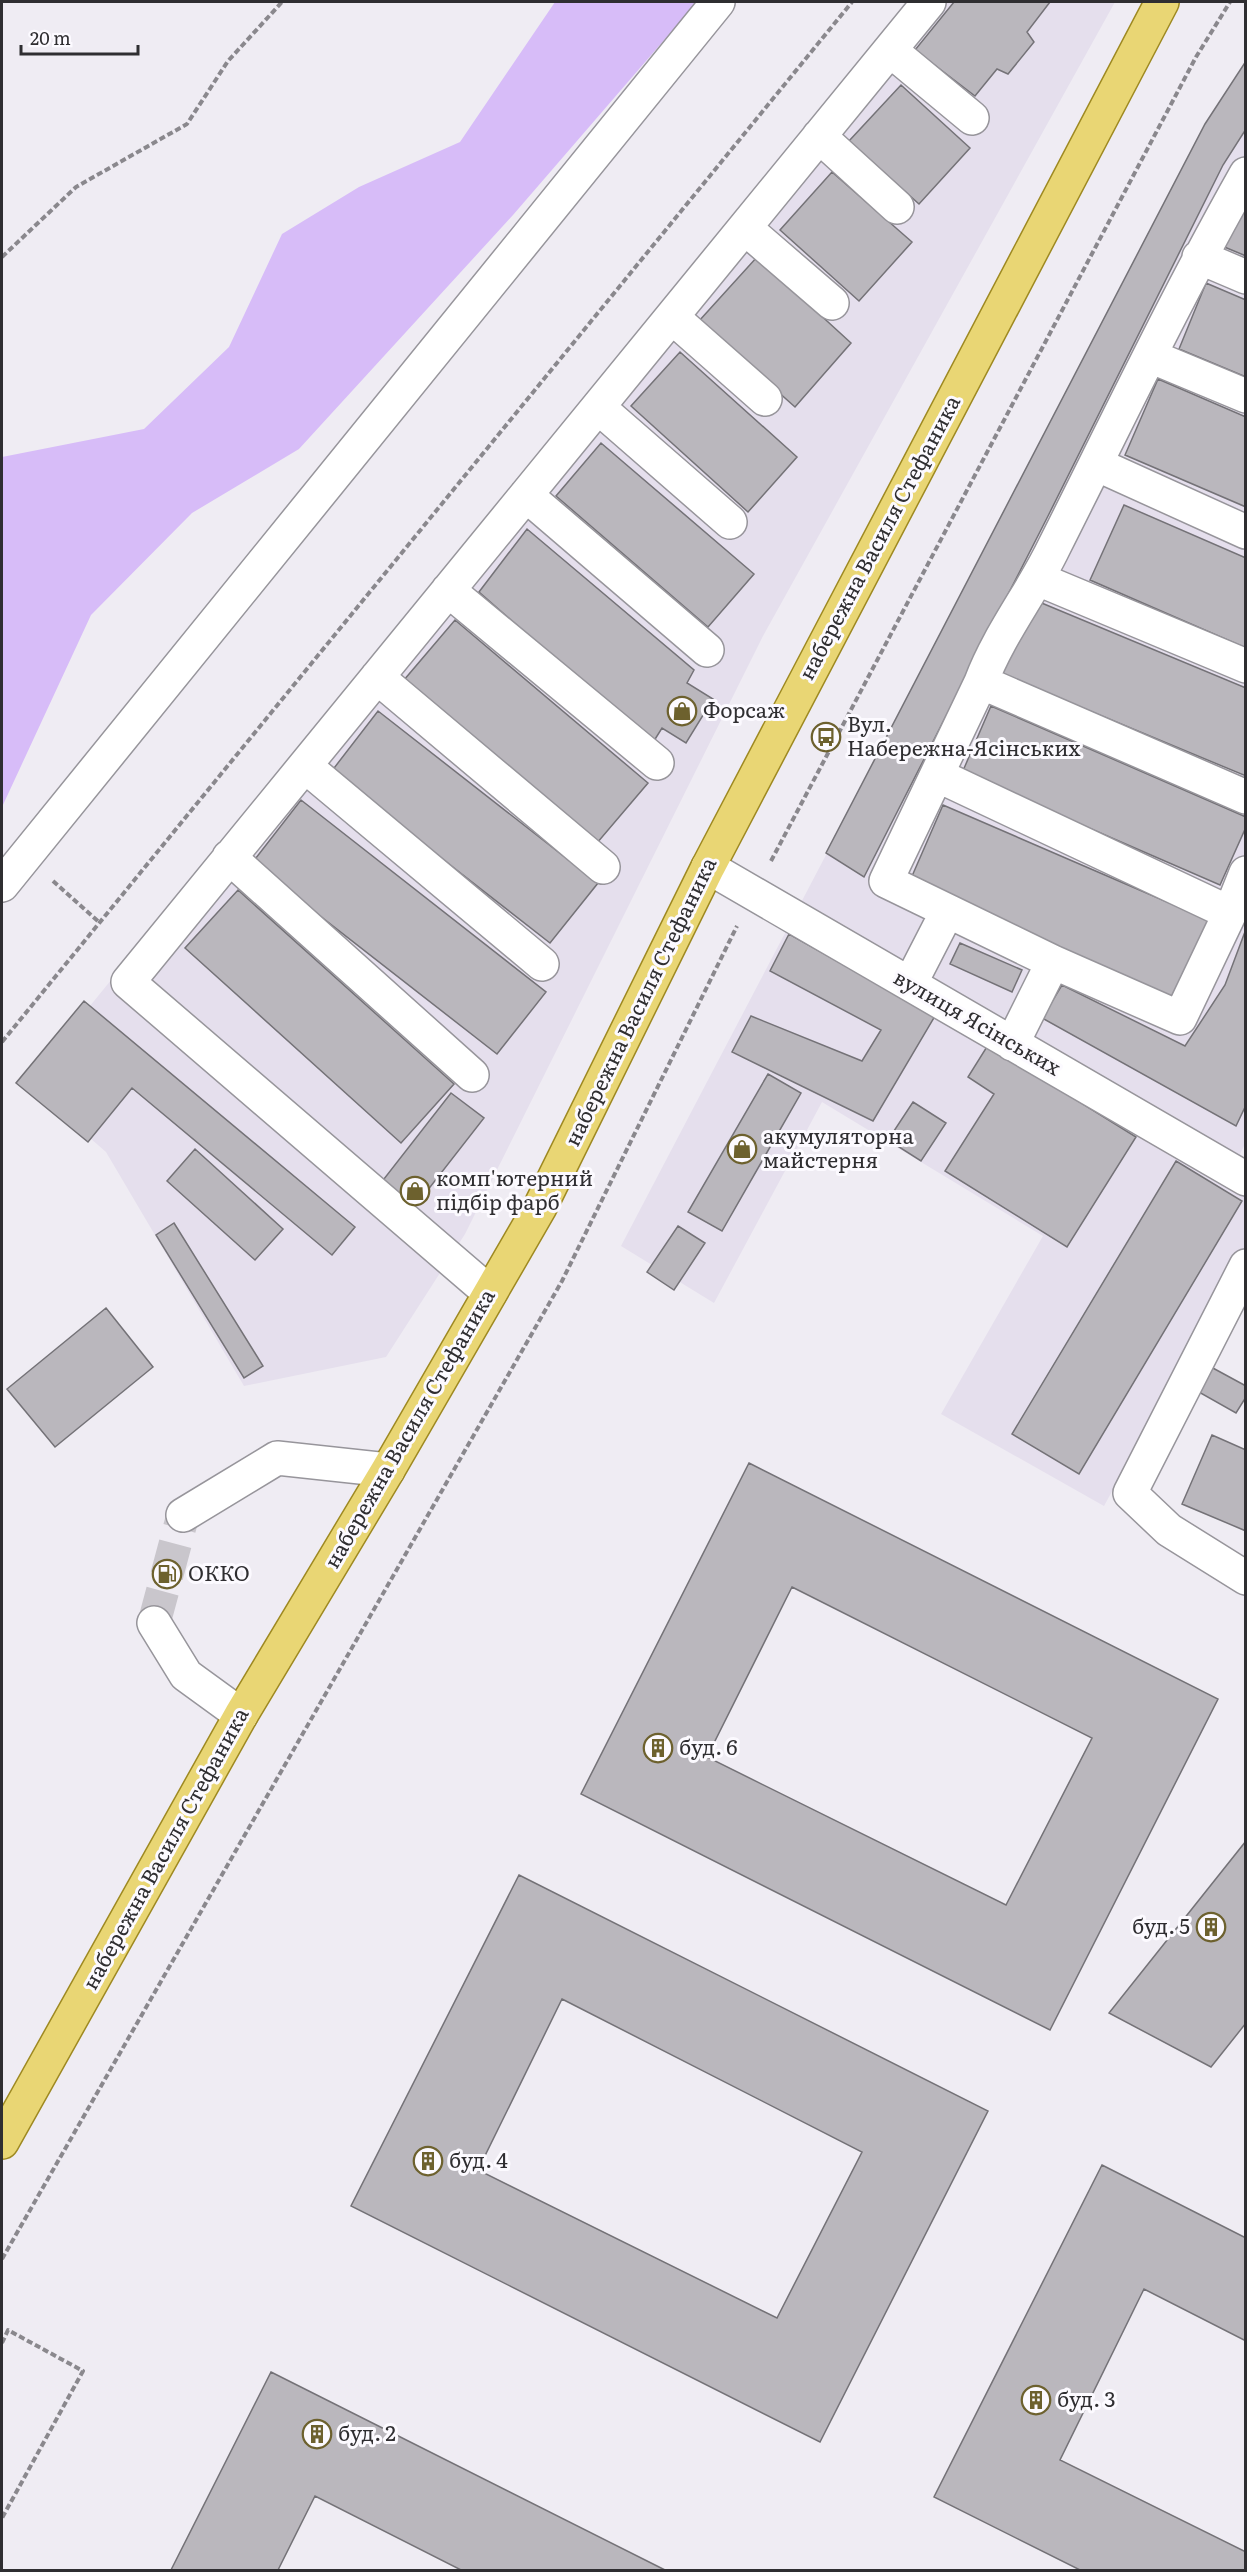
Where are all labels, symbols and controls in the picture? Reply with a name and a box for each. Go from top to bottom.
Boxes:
scale bar [21,18,138,56]
text: 20 m [30,24,71,51]
street label: набережна Василя Стефаника [789,388,966,685]
place label: Форсаж [703,693,785,724]
shop icon: Форсаж [666,695,698,727]
place label: Вул. Набережна-Ясінських [847,707,1080,762]
bus stop icon: Вул. Набережна-Ясінських [810,721,842,753]
street label: набережна Василя Стефаника [555,850,723,1151]
street label: вулиця Ясінських [889,960,1068,1081]
place label: акумуляторна майстерня [763,1119,914,1174]
shop icon: акумуляторна майстерня [726,1133,758,1165]
place label: комп'ютерний підбір фарб [436,1161,593,1216]
shop icon: комп'ютерний підбір фарб [399,1175,431,1207]
street label: набережна Василя Стефаника [315,1282,501,1573]
place label: ОККО [188,1556,250,1587]
fuel station icon: ОККО [151,1558,183,1590]
street label: набережна Василя Стефаника [73,1701,255,1994]
place label: буд. 6 [679,1730,738,1761]
building icon: буд. 6 [642,1732,674,1764]
place label: буд. 5 [1132,1909,1190,1940]
building icon: буд. 5 [1195,1911,1227,1943]
place label: буд. 4 [449,2143,508,2174]
building icon: буд. 4 [412,2145,444,2177]
place label: буд. 3 [1057,2382,1116,2413]
building icon: буд. 3 [1020,2384,1052,2416]
place label: буд. 2 [338,2416,396,2447]
building icon: буд. 2 [301,2418,333,2450]

